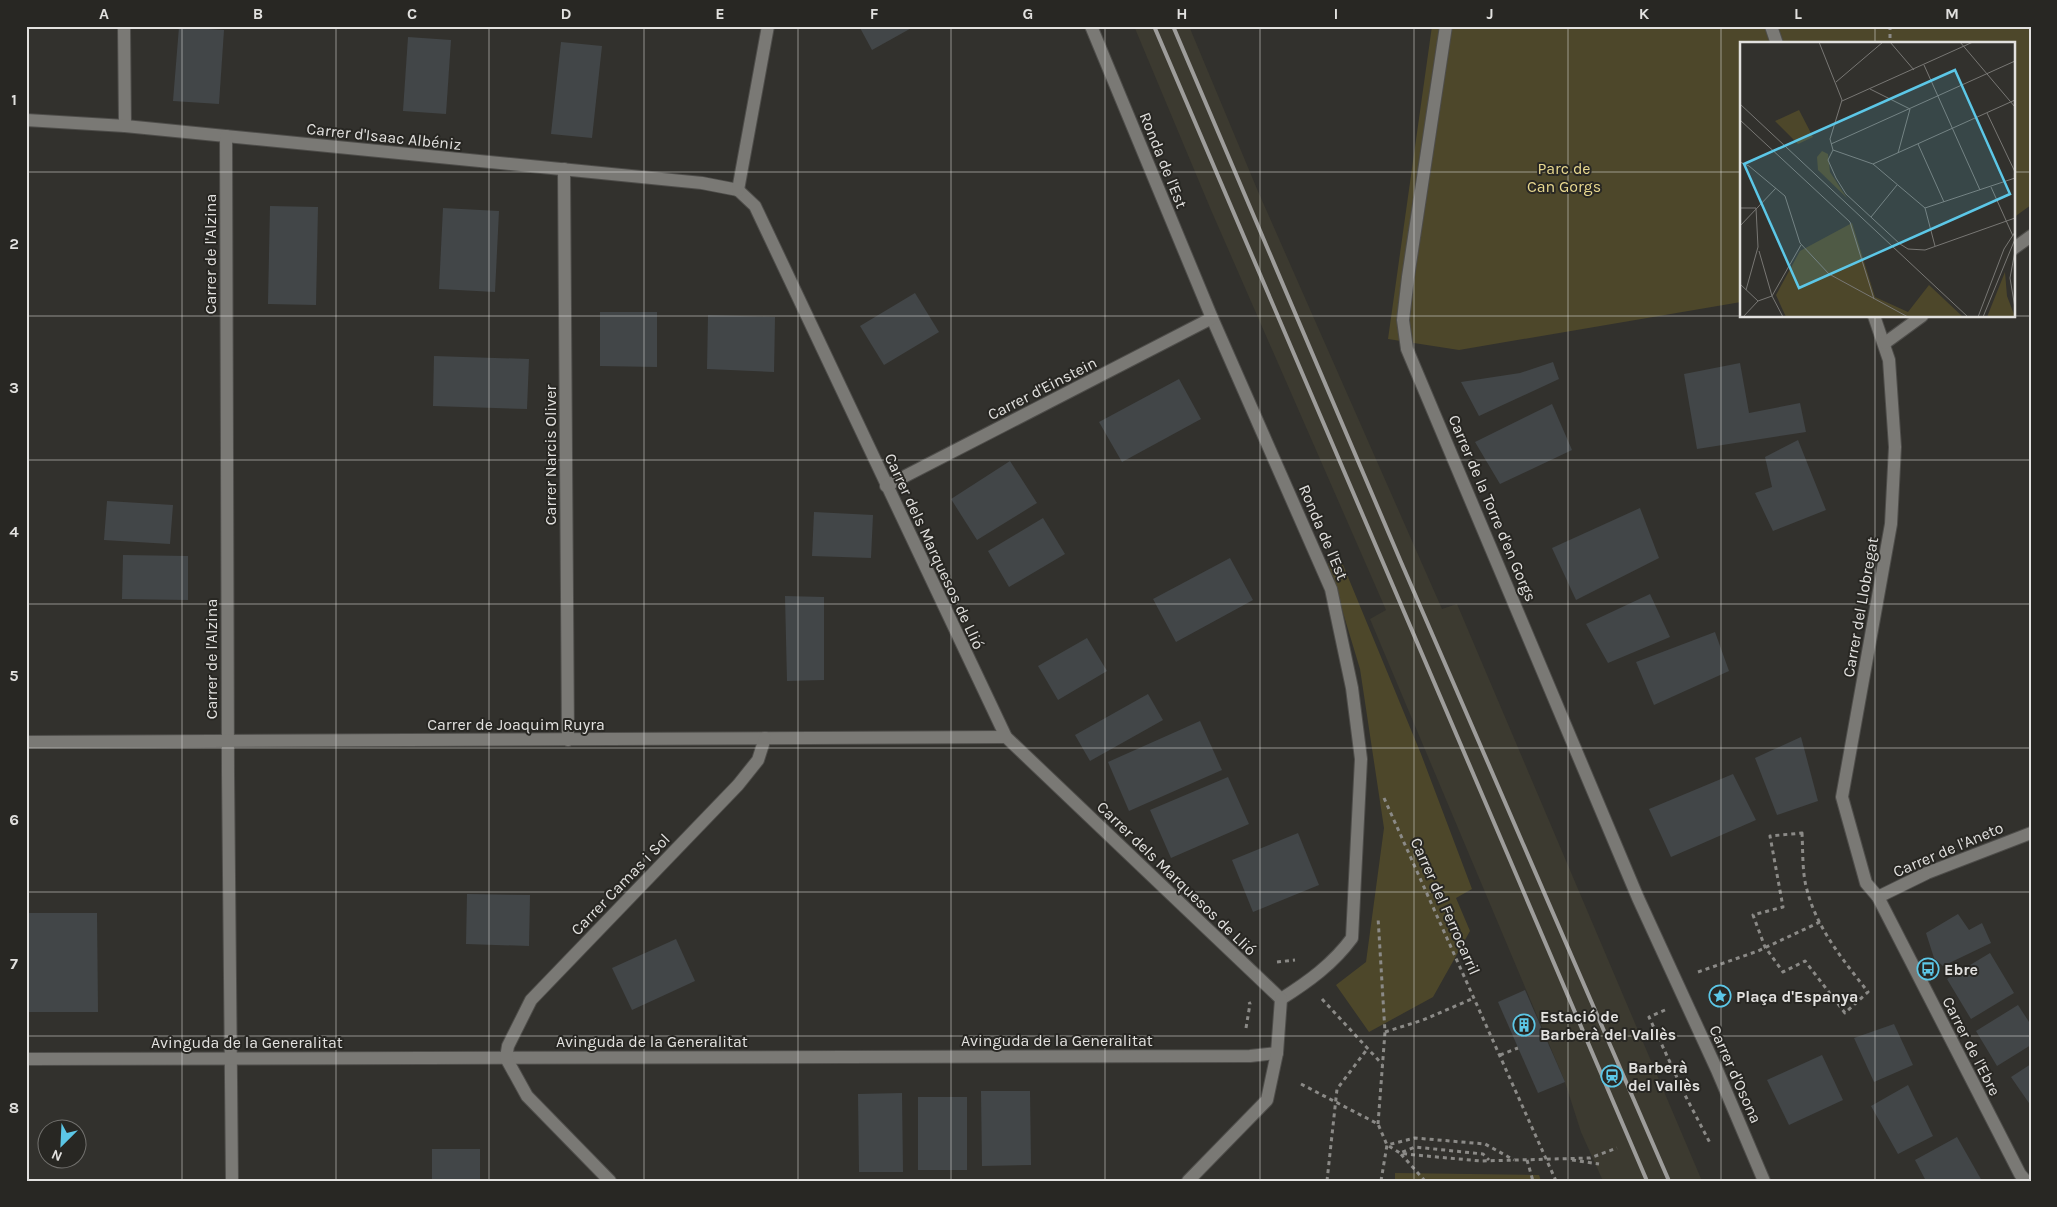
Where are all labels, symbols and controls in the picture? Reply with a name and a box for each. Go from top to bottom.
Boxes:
text: A [99,4,109,23]
text: B [253,4,263,23]
text: C [407,4,417,23]
text: D [561,4,572,23]
text: E [715,4,725,23]
text: F [870,4,879,23]
text: G [1023,4,1033,23]
text: H [1176,4,1188,23]
text: I [1334,4,1338,23]
text: J [1486,4,1494,23]
text: K [1639,4,1650,23]
text: L [1794,4,1802,23]
text: M [1945,4,1959,23]
inset map [1740,42,2014,318]
text: 1 [11,90,17,109]
street label: Ronda de l'Est [1136,109,1191,211]
street label: Carrer d'Isaac Albéniz [306,119,462,154]
park label: Parc de Can Gorgs [1527,159,1601,196]
street label: Carrer de l'Alzina [201,194,220,314]
text: 2 [9,234,19,253]
street label: Carrer d'Einstein [984,353,1100,424]
text: 3 [9,378,19,397]
street label: Carrer Narcis Oliver [541,385,560,525]
street label: Carrer de la Torre d'en Gorgs [1445,412,1541,604]
street label: Carrer dels Marquesos de Llió [881,450,988,652]
street label: Ronda de l'Est [1295,482,1352,583]
text: 4 [9,522,19,541]
street label: Carrer del Llobregat [1839,536,1882,679]
street label: Carrer de l'Alzina [202,599,221,719]
text: 5 [9,666,19,685]
street label: Carrer de Joaquim Ruyra [427,715,605,734]
street label: Carrer dels Marquesos de Llió [1093,797,1260,960]
text: 6 [9,810,19,829]
street label: Carrer de l'Aneto [1890,818,2006,881]
street label: Carrer Camas i Sol [567,830,674,939]
street label: Carrer del Ferrocarril [1407,835,1484,978]
text: 7 [10,954,18,973]
bus stop icon: Ebre [1916,957,1940,981]
place label: Ebre [1944,960,1978,979]
place icon: Plaça d'Espanya [1708,984,1732,1008]
place label: Plaça d'Espanya [1736,987,1858,1006]
street label: Carrer de l'Ebre [1938,994,2005,1099]
place label: Estació de Barberà del Vallès [1540,1007,1676,1044]
building icon: Estació de Barberà del Vallès [1512,1013,1536,1037]
street label: Carrer d'Osona [1705,1022,1766,1126]
street label: Avinguda de la Generalitat [961,1031,1153,1050]
street label: Avinguda de la Generalitat [556,1032,748,1051]
street label: Avinguda de la Generalitat [151,1033,343,1052]
place label: Barberà del Vallès [1628,1058,1700,1095]
station icon: Barberà del Vallès [1600,1064,1624,1088]
text: 8 [9,1098,19,1117]
north arrow [38,1120,88,1170]
text: N [49,1146,65,1165]

